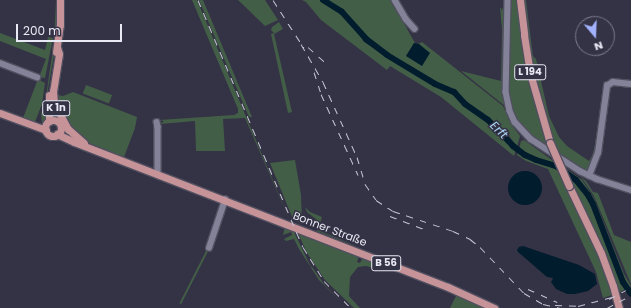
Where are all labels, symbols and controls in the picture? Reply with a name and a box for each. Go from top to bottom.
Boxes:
scale bar [18,16,124,42]
north arrow [575,16,615,56]
text: 200 m [23,22,61,39]
text: N [592,37,605,55]
road number: L 194 [514,64,546,80]
road number: K 1n [42,100,70,116]
water label: Erft [487,118,511,142]
street label: Bonner Straße [291,209,369,249]
road number: B 56 [371,255,401,271]

